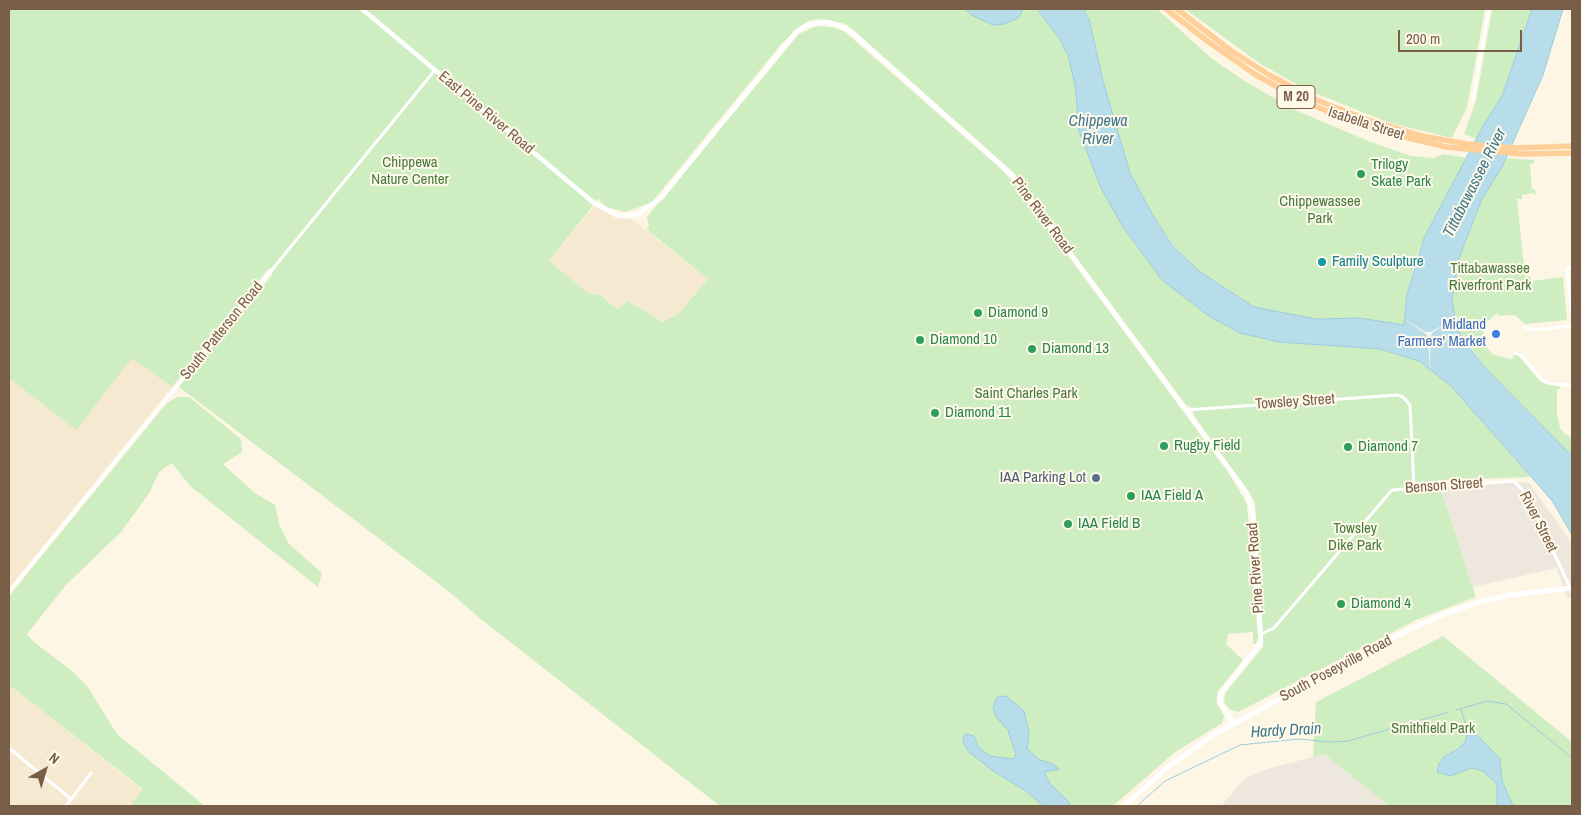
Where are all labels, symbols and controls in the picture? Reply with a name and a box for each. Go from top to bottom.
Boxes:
scale bar [1401,20,1525,52]
text: 200 m [1406,28,1440,49]
street label: East Pine River Road [435,68,537,158]
road number: M 20 [1277,85,1315,108]
street label: Isabella Street [1326,103,1406,145]
water label: Chippewa River [1068,112,1128,150]
water label: Tittabawassee River [1439,125,1511,241]
park label: Chippewa Nature Center [371,154,449,189]
place label: Trilogy Skate Park [1371,156,1431,191]
marker: Trilogy Skate Park [1355,168,1367,180]
street label: Pine River Road [1007,174,1077,258]
park label: Chippewassee Park [1279,193,1361,228]
place label: Family Sculpture [1332,253,1424,271]
marker: Family Sculpture [1316,256,1328,268]
park label: Tittabawassee Riverfront Park [1449,260,1531,295]
street label: South Patterson Road [177,278,267,384]
place label: Diamond 9 [988,304,1048,322]
marker: Diamond 9 [972,307,984,319]
place label: Midland Farmers' Market [1397,316,1486,351]
marker: Midland Farmers' Market [1490,328,1502,340]
place label: Diamond 10 [930,331,997,349]
marker: Diamond 10 [914,334,926,346]
place label: Diamond 13 [1042,340,1109,358]
marker: Diamond 13 [1026,343,1038,355]
park label: Saint Charles Park [974,385,1078,403]
street label: Towsley Street [1254,390,1336,414]
place label: Diamond 11 [945,404,1011,422]
marker: Diamond 11 [929,407,941,419]
place label: Rugby Field [1174,437,1240,455]
place label: Diamond 7 [1358,438,1418,456]
marker: Rugby Field [1158,440,1170,452]
marker: Diamond 7 [1342,441,1354,453]
place label: IAA Parking Lot [1000,469,1086,487]
marker: IAA Parking Lot [1090,472,1102,484]
street label: Benson Street [1404,474,1484,498]
place label: IAA Field A [1141,487,1203,505]
street label: River Street [1515,489,1561,555]
marker: IAA Field A [1125,490,1137,502]
place label: IAA Field B [1078,515,1140,533]
marker: IAA Field B [1062,518,1074,530]
park label: Towsley Dike Park [1328,520,1382,555]
street label: Pine River Road [1244,522,1268,614]
place label: Diamond 4 [1351,595,1411,613]
marker: Diamond 4 [1335,598,1347,610]
street label: South Poseyville Road [1277,632,1395,706]
water label: Hardy Drain [1250,720,1322,742]
park label: Smithfield Park [1391,720,1475,738]
north arrow [20,745,70,795]
text: N [46,749,63,768]

